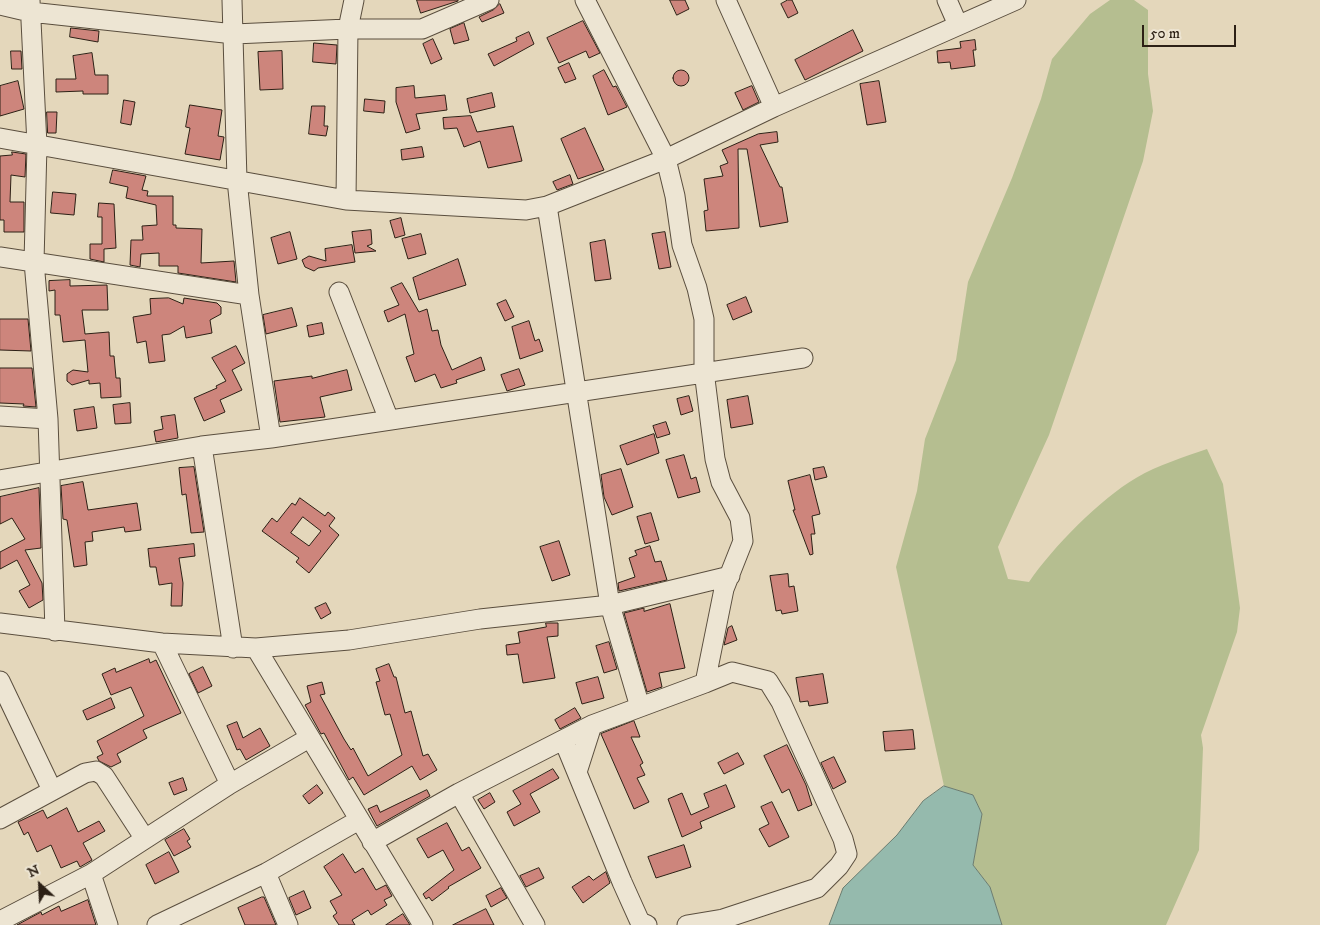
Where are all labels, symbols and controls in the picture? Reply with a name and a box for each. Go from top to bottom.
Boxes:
scale bar [1145,15,1239,47]
text: 50 m [1150,24,1180,43]
north arrow [15,860,65,910]
text: N [25,861,43,882]

